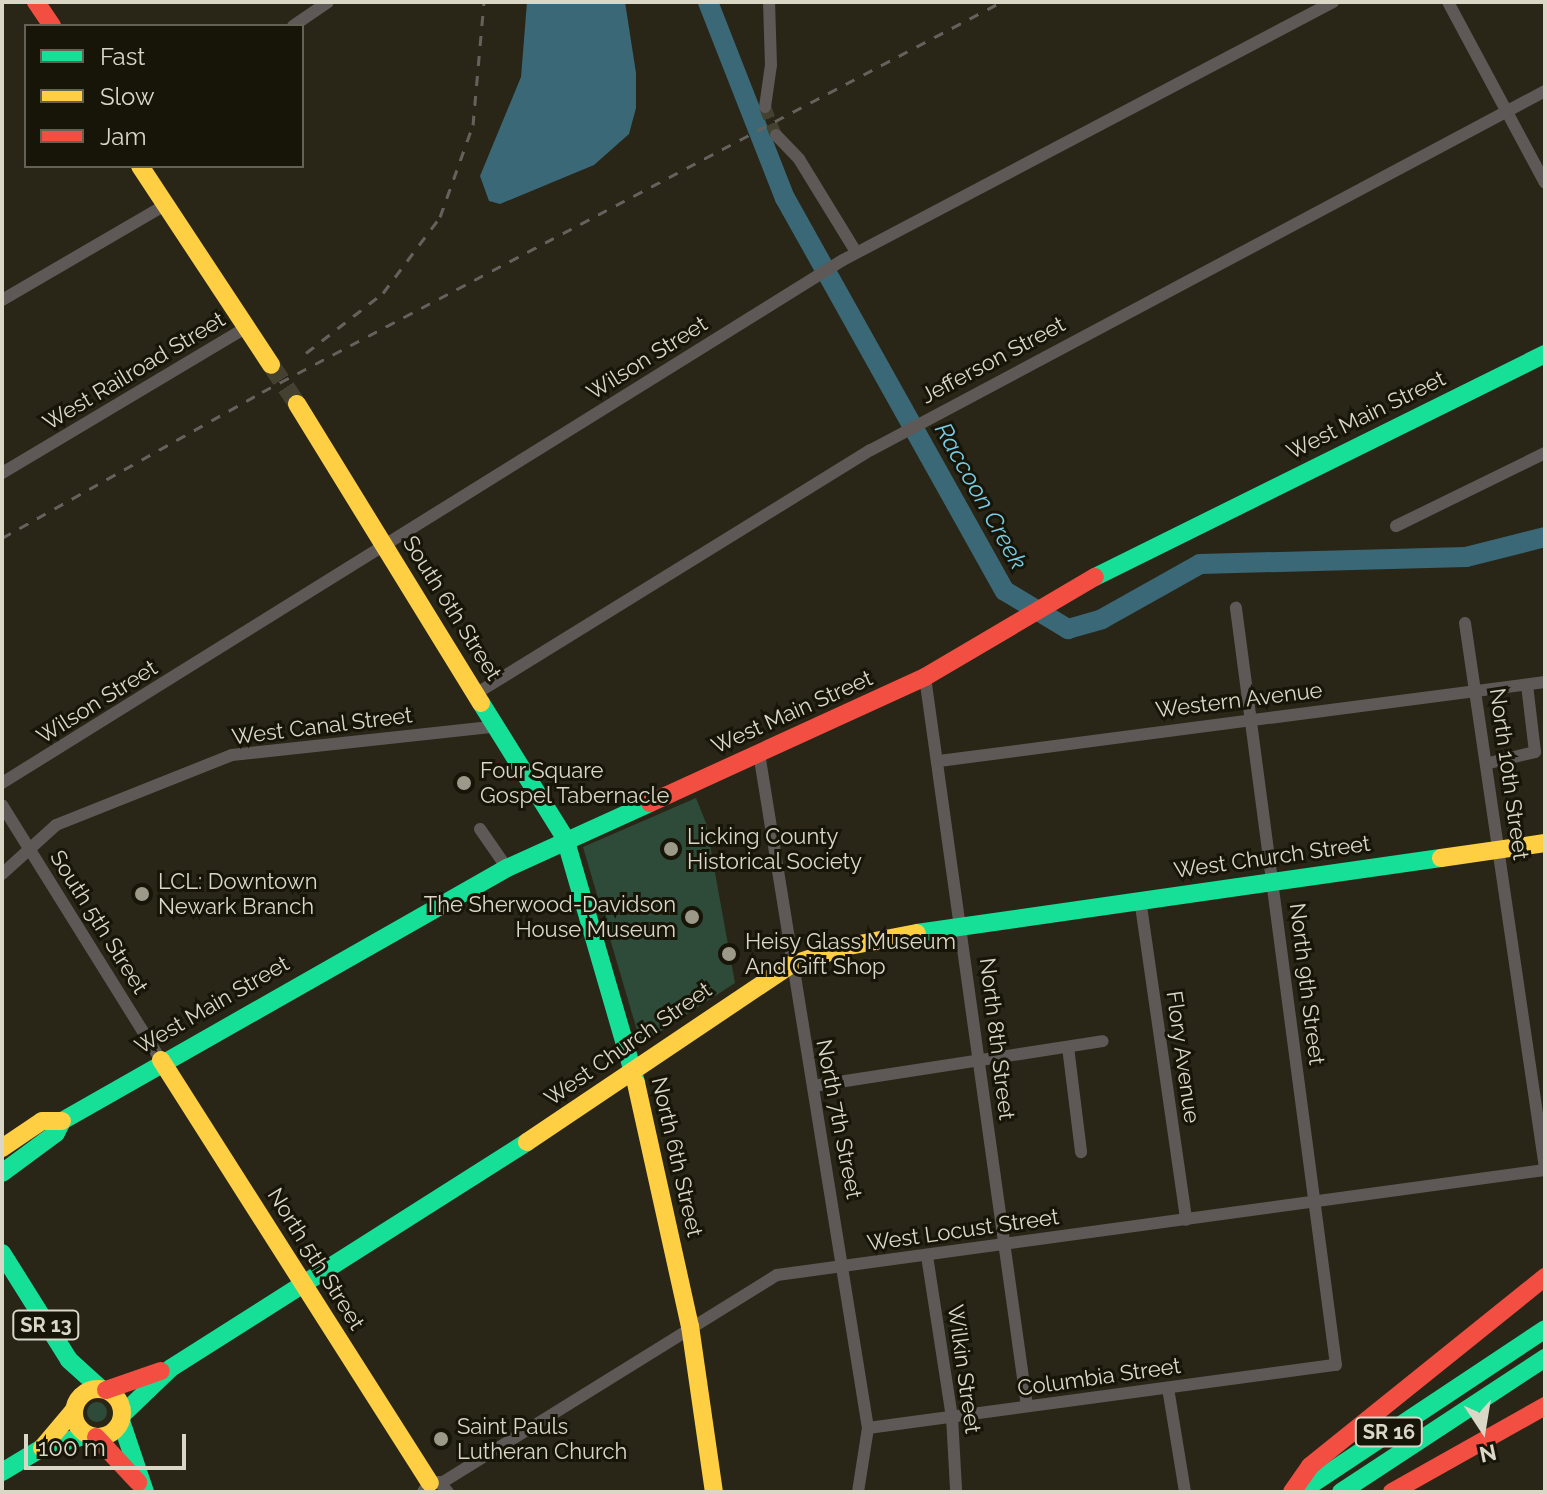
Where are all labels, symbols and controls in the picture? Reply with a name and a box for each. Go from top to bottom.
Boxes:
legend [24,24,304,168]
text: Fast [100,42,145,71]
text: Slow [100,82,154,111]
text: Jam [100,122,146,151]
street label: West Railroad Street [38,306,230,436]
street label: Wilson Street [582,311,712,405]
street label: Jefferson Street [916,311,1070,409]
street label: West Main Street [1282,365,1450,465]
water label: Raccoon Creek [929,418,1033,574]
street label: South 6th Street [397,531,507,685]
street label: Wilson Street [32,655,162,749]
street label: West Main Street [707,665,877,759]
street label: Western Avenue [1154,677,1324,723]
street label: North 10th Street [1484,686,1534,862]
street label: West Canal Street [230,702,414,750]
place label: Four Square Gospel Tabernacle [480,757,671,808]
marker: Four Square Gospel Tabernacle [455,774,473,792]
place label: Licking County Historical Society [687,823,863,874]
street label: West Church Street [1172,830,1372,884]
marker: Licking County Historical Society [662,840,680,858]
street label: South 5th Street [44,845,154,999]
place label: LCL: Downtown Newark Branch [158,868,317,920]
marker: LCL: Downtown Newark Branch [133,885,151,903]
place label: The Sherwood-Davidson House Museum [424,891,676,942]
street label: North 9th Street [1284,901,1330,1067]
marker: The Sherwood-Davidson House Museum [683,908,701,926]
place label: Heisy Glass Museum And Gift Shop [745,928,956,980]
marker: Heisy Glass Museum And Gift Shop [720,945,738,963]
street label: West Main Street [130,950,294,1060]
street label: North 8th Street [974,956,1020,1122]
street label: West Church Street [539,976,717,1112]
street label: Flory Avenue [1161,989,1205,1125]
street label: North 7th Street [811,1037,867,1201]
street label: North 6th Street [646,1074,708,1240]
street label: North 5th Street [262,1183,370,1335]
street label: West Locust Street [865,1203,1061,1257]
street label: Wilkin Street [942,1303,986,1435]
road number: SR 13 [12,1309,80,1341]
street label: Columbia Street [1016,1352,1182,1402]
north arrow [1443,1390,1523,1470]
place label: Saint Pauls Lutheran Church [457,1413,627,1464]
road number: SR 16 [1353,1416,1425,1448]
scale bar [28,1418,190,1468]
marker: Saint Pauls Lutheran Church [432,1430,450,1448]
text: 100 m [38,1433,106,1462]
text: N [1477,1439,1499,1468]

